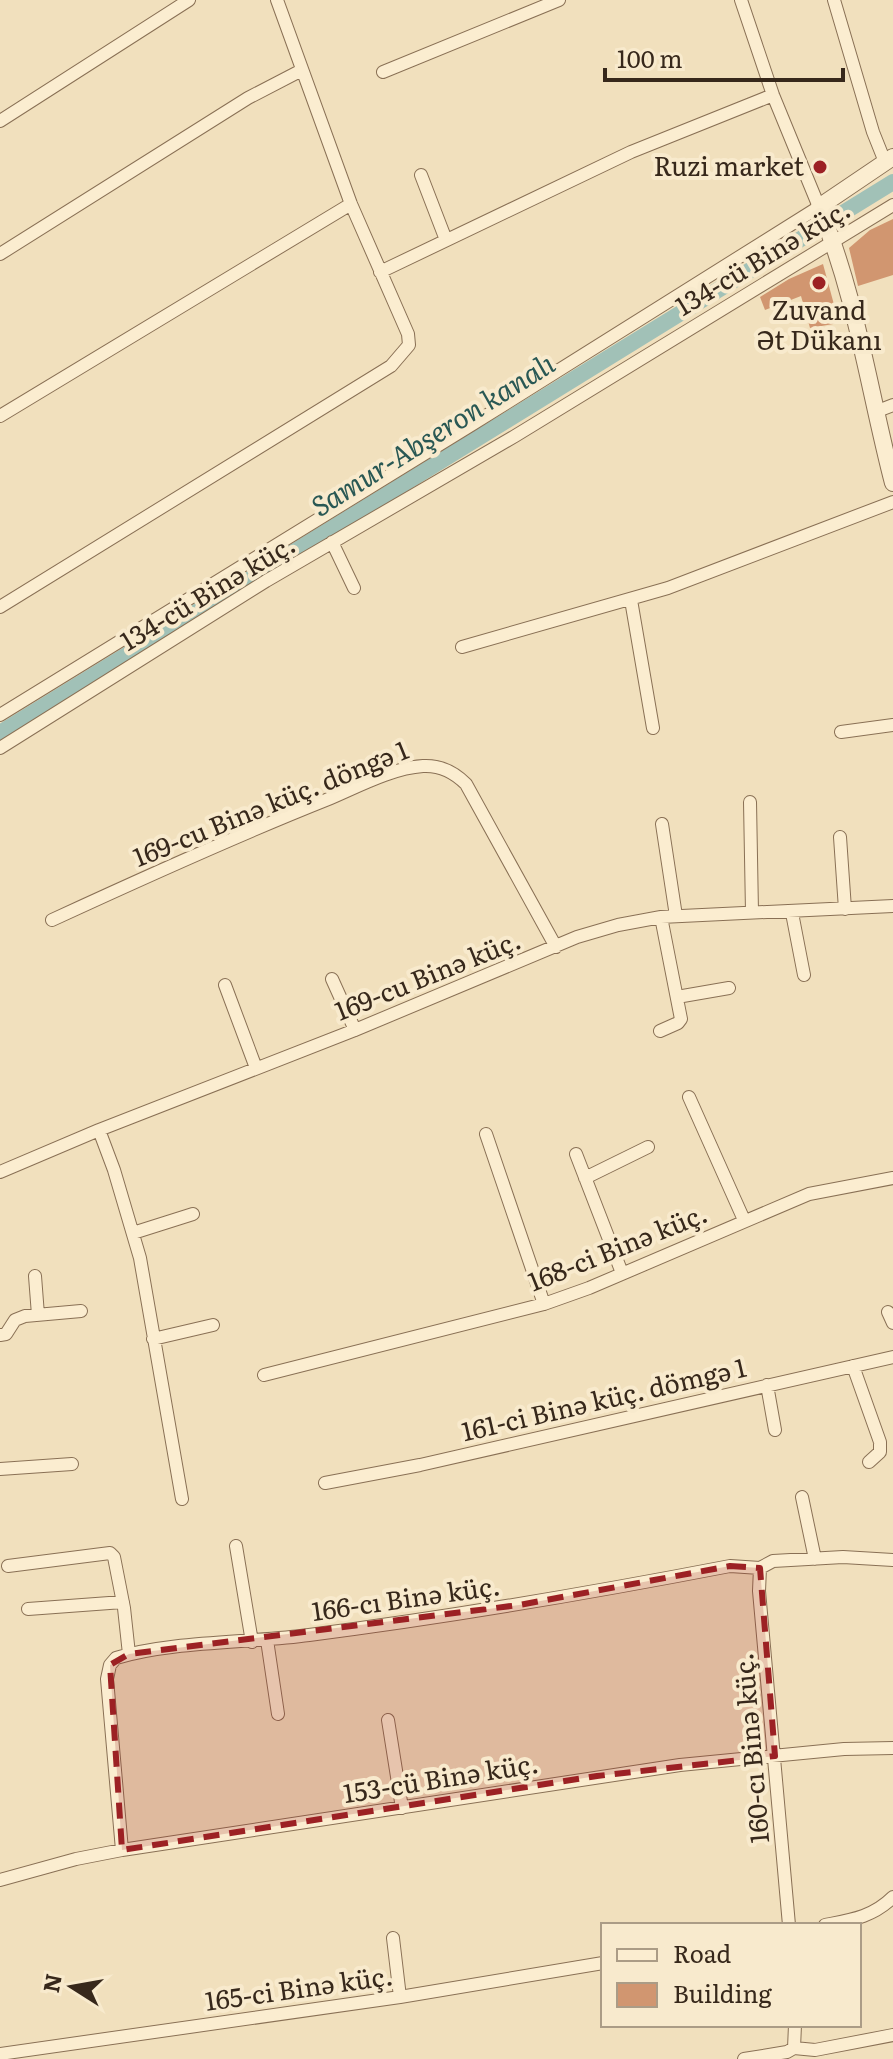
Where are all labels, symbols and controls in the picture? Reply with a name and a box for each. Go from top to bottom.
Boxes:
scale bar [605,32,843,82]
text: 100 m [617,40,683,75]
place label: Ruzi market [653,145,804,184]
marker: Ruzi market [811,158,829,176]
street label: 134-cü Binə küç. [667,188,857,324]
marker: Zuvand Ət Dükanı [810,274,828,292]
place label: Zuvand Ət Dükanı [756,289,882,358]
water label: Samur-Abşeron kanalı [302,341,562,525]
street label: 134-cü Binə küç. [112,523,302,659]
street label: 169-cu Binə küç. döngə 1 [126,729,414,875]
street label: 169-cu Binə küç. [328,919,526,1029]
street label: 168-ci Binə küç. [522,1192,713,1299]
street label: 161-ci Binə küç. dömgə 1 [457,1346,750,1449]
street label: 166-cı Binə küç. [309,1564,502,1629]
street label: 160-cı Binə küç. [722,1651,777,1845]
street label: 153-cü Binə küç. [340,1742,541,1811]
legend [601,1923,861,2027]
text: Road [673,1935,732,1970]
north arrow [32,1947,112,2027]
street label: 165-ci Binə küç. [202,1954,395,2019]
text: N [33,1971,69,1995]
text: Building [673,1975,772,2010]

